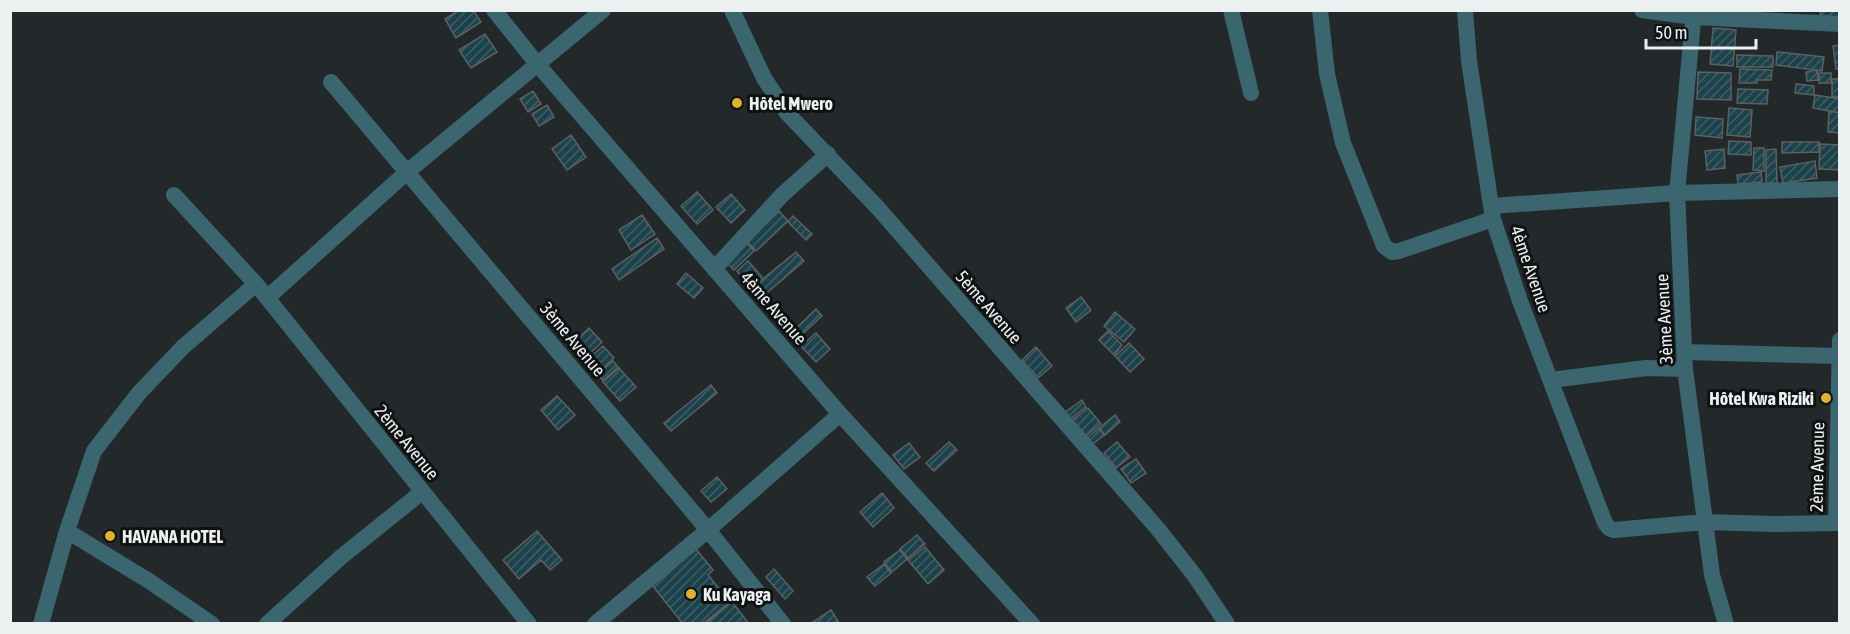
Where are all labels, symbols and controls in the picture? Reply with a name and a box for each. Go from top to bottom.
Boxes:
scale bar [1646,12,1756,50]
text: 50 m [1655,22,1687,43]
place label: Hôtel Mwero [749,93,833,114]
marker: Hôtel Mwero [730,96,744,110]
street label: 4ème Avenue [1506,223,1556,315]
street label: 5ème Avenue [952,266,1026,348]
street label: 4ème Avenue [737,267,811,349]
street label: 3ème Avenue [1651,273,1677,365]
street label: 3ème Avenue [536,298,610,380]
place label: Hôtel Kwa Riziki [1709,388,1814,409]
marker: Hôtel Kwa Riziki [1819,391,1833,405]
street label: 2ème Avenue [371,400,443,484]
street label: 2ème Avenue [1806,422,1828,512]
place label: HAVANA HOTEL [122,526,223,547]
marker: HAVANA HOTEL [103,529,117,543]
place label: Ku Kayaga [703,584,771,605]
marker: Ku Kayaga [684,587,698,601]

